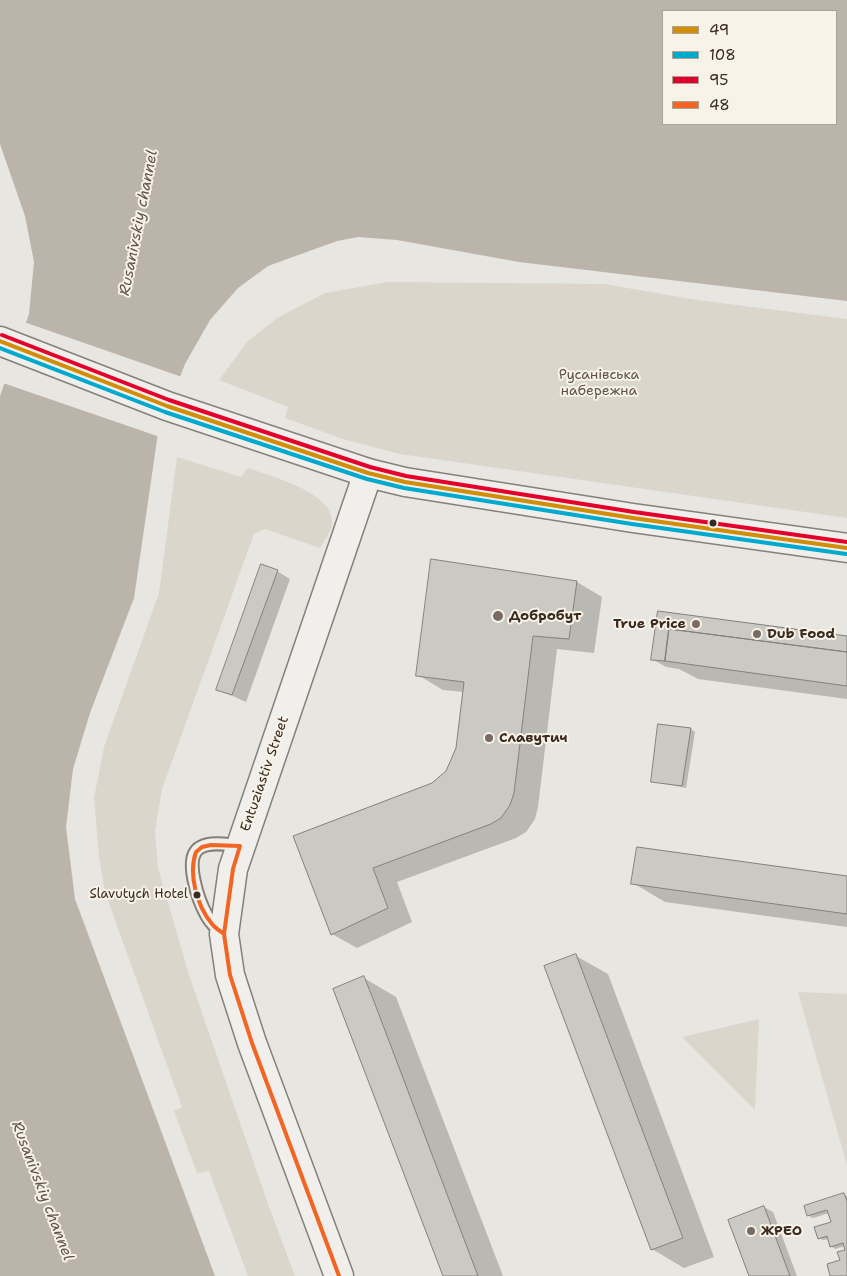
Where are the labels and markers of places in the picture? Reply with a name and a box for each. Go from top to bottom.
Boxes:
unlabelled marker [708,518,718,528]
place label: Добробут [509,608,581,624]
marker: Добробут [491,609,505,623]
place label: True Price [613,616,686,632]
marker: True Price [690,618,702,630]
place label: Dub Food [767,626,835,642]
marker: Dub Food [751,628,763,640]
place label: Славутич [499,730,568,746]
marker: Славутич [483,732,495,744]
place label: Slavutych Hotel [89,887,188,903]
marker: Slavutych Hotel [192,890,202,900]
place label: ЖРЕО [761,1223,802,1239]
marker: ЖРЕО [745,1225,757,1237]

